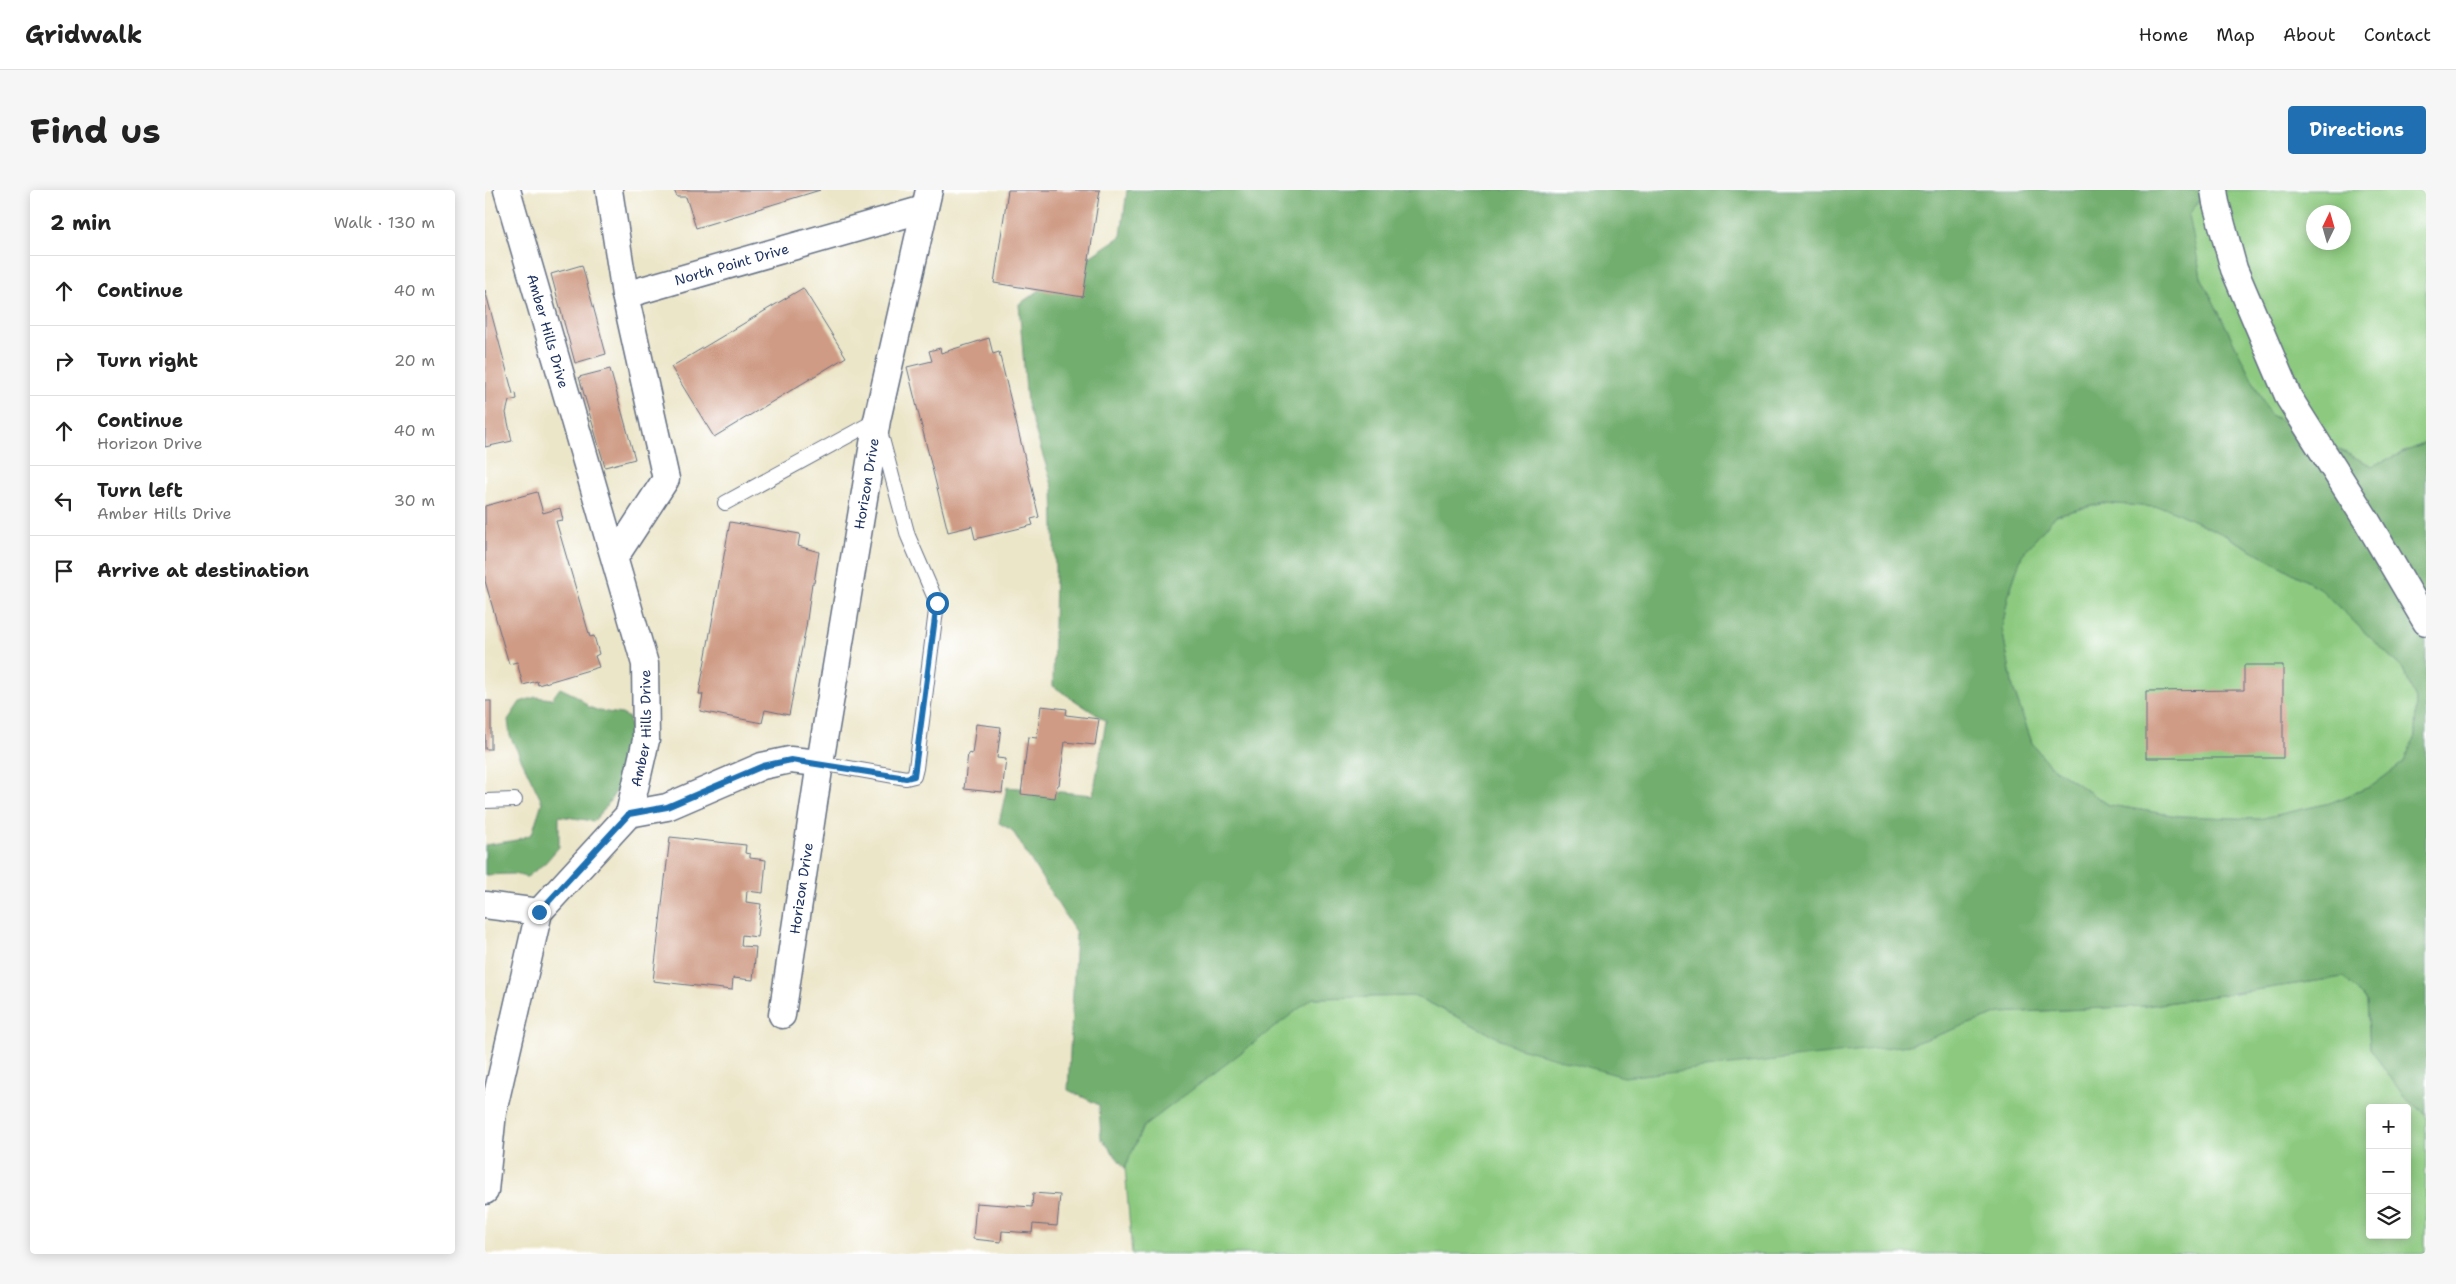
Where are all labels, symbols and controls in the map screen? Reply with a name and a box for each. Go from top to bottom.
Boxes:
text: Gridwalk [25,19,142,51]
text: Home [2139,23,2188,47]
text: Map [2216,23,2255,47]
text: About [2283,23,2336,47]
text: Contact [2364,23,2431,47]
button: Directions [2288,106,2426,154]
text: Find us [30,107,161,154]
north arrow [2306,205,2351,250]
text: 2 min [50,209,111,237]
text: Walk · 130 m [334,212,435,233]
street label: North Point Drive [672,239,791,289]
street label: Amber Hills Drive [523,272,573,390]
icon: ahead [50,277,78,305]
text: Continue [97,278,183,303]
text: 40 m [393,280,435,301]
icon: right [50,347,78,375]
text: Turn right [97,348,198,373]
text: 20 m [394,350,435,371]
text: Continue [97,408,183,433]
icon: ahead [50,417,78,445]
text: 40 m [393,420,435,441]
text: Horizon Drive [97,433,202,454]
street label: Horizon Drive [850,437,883,531]
text: Turn left [97,478,183,503]
icon: left [50,487,78,515]
text: 30 m [394,490,435,511]
text: Amber Hills Drive [97,503,232,524]
icon: arrive [50,557,78,585]
text: Arrive at destination [97,558,309,583]
route start [926,592,949,615]
street label: Amber Hills Drive [627,669,655,788]
street label: Horizon Drive [785,841,817,935]
route end [528,901,551,924]
map controls [2366,1104,2411,1239]
button: + [2366,1104,2411,1149]
button: − [2366,1149,2411,1194]
button: layers [2366,1194,2411,1239]

